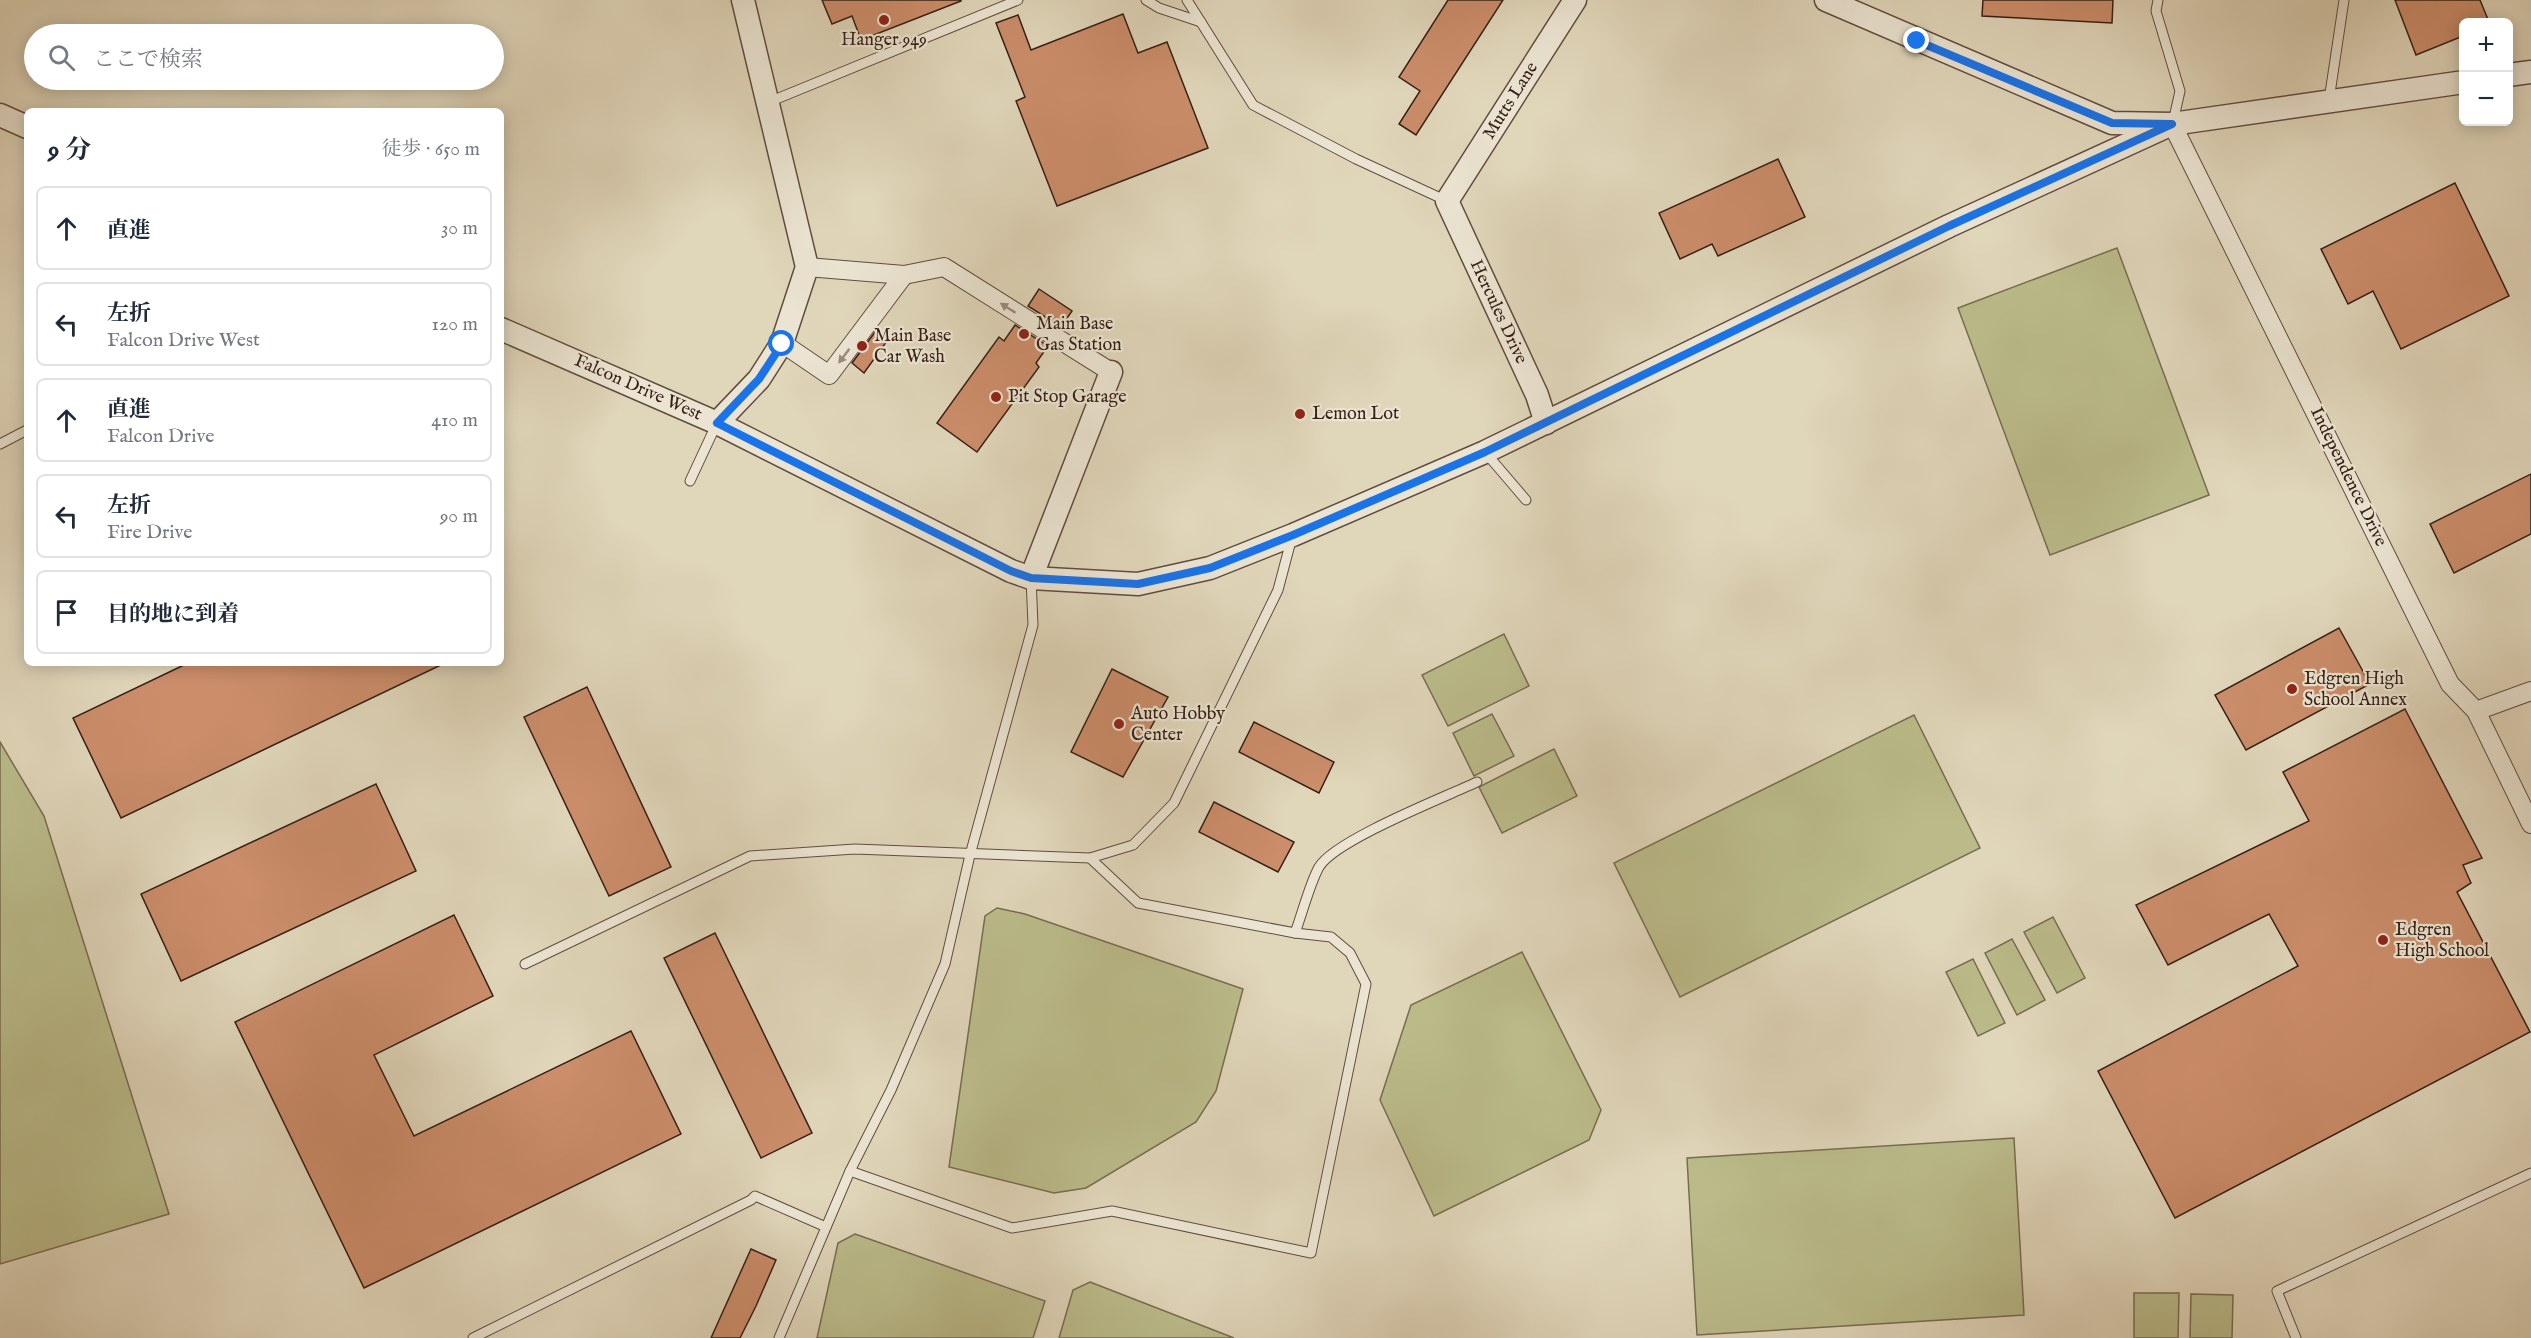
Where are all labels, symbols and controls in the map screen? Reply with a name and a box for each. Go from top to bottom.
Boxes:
marker: Hanger 949 [877,13,891,27]
map controls [2459,18,2513,126]
button: + [2459,18,2513,72]
search box [24,24,504,90]
route end [1903,27,1929,53]
place label: Hanger 949 [841,29,927,52]
icon: search [45,41,78,74]
text: ここで検索 [93,46,203,74]
street label: Mutts Lane [1478,58,1544,144]
button: − [2459,72,2513,126]
text: 9 分 [48,134,91,167]
text: 徒歩 · 650 m [382,137,480,162]
icon: ahead [50,212,83,245]
text: 30 m [441,216,478,241]
text: 直進 [107,217,151,245]
street label: Hercules Drive [1464,256,1532,368]
text: 左折 [107,300,151,328]
one-way arrow [1000,302,1016,313]
icon: left [50,308,83,341]
text: 120 m [432,312,478,337]
place label: Main Base Gas Station [1036,313,1122,357]
place label: Main Base Car Wash [874,325,951,369]
marker: Main Base Gas Station [1017,327,1031,341]
text: Falcon Drive West [107,328,260,353]
route start [768,330,794,356]
marker: Main Base Car Wash [855,339,869,353]
one-way arrow [839,348,851,363]
street label: Falcon Drive West [570,350,706,426]
place label: Pit Stop Garage [1008,386,1127,409]
marker: Pit Stop Garage [989,390,1003,404]
text: 直進 [107,396,151,424]
place label: Lemon Lot [1312,403,1399,426]
icon: ahead [50,404,83,437]
street label: Independence Drive [2304,404,2392,550]
marker: Lemon Lot [1293,407,1307,421]
text: 410 m [431,408,478,433]
text: Falcon Drive [107,424,214,449]
text: 左折 [107,492,151,520]
icon: left [50,500,83,533]
text: 90 m [440,504,478,529]
text: Fire Drive [107,520,193,545]
icon: arrive [50,596,83,629]
text: 目的地に到着 [107,601,239,629]
place label: Edgren High School Annex [2304,668,2407,712]
marker: Edgren High School Annex [2285,682,2299,696]
place label: Auto Hobby Center [1130,703,1225,747]
marker: Auto Hobby Center [1112,717,1126,731]
place label: Edgren High School [2395,919,2489,963]
marker: Edgren High School [2376,933,2390,947]

